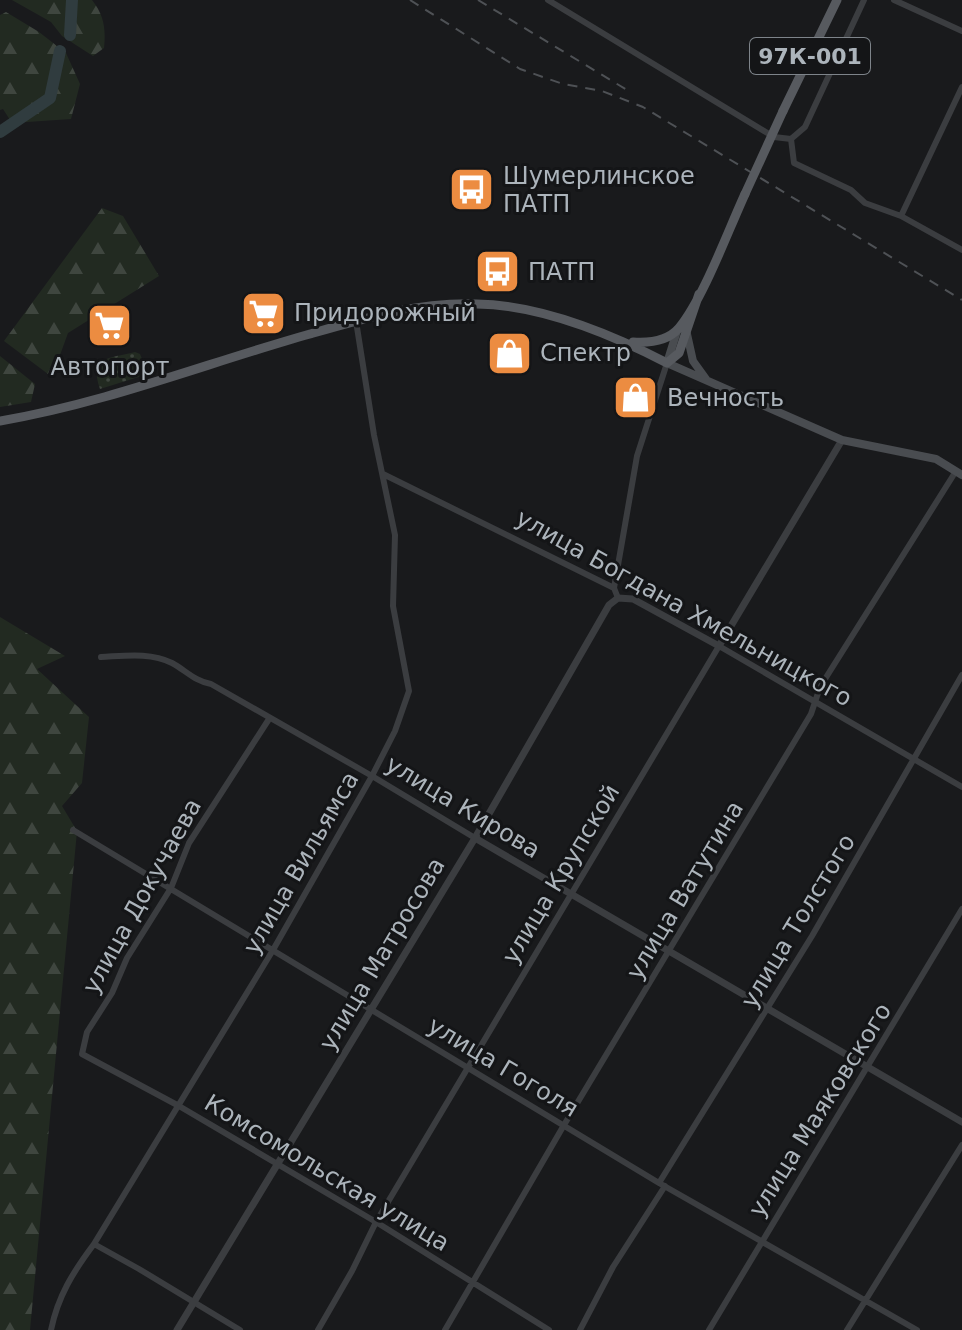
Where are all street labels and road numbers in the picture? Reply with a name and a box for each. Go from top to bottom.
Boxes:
road number: 97К-001 [750,38,870,74]
street label: улица Богдана Хмельницкого [511,504,857,712]
street label: улица Кирова [381,750,545,864]
street label: улица Вильямса [237,767,365,959]
street label: улица Крупской [496,779,626,969]
street label: улица Докучаева [77,794,207,998]
street label: улица Ватутина [621,796,749,984]
street label: улица Толстого [735,829,861,1013]
street label: улица Матросова [313,853,451,1055]
street label: улица Маяковского [743,998,897,1222]
street label: улица Гоголя [423,1011,583,1123]
street label: Комсомольская улица [200,1089,454,1257]

